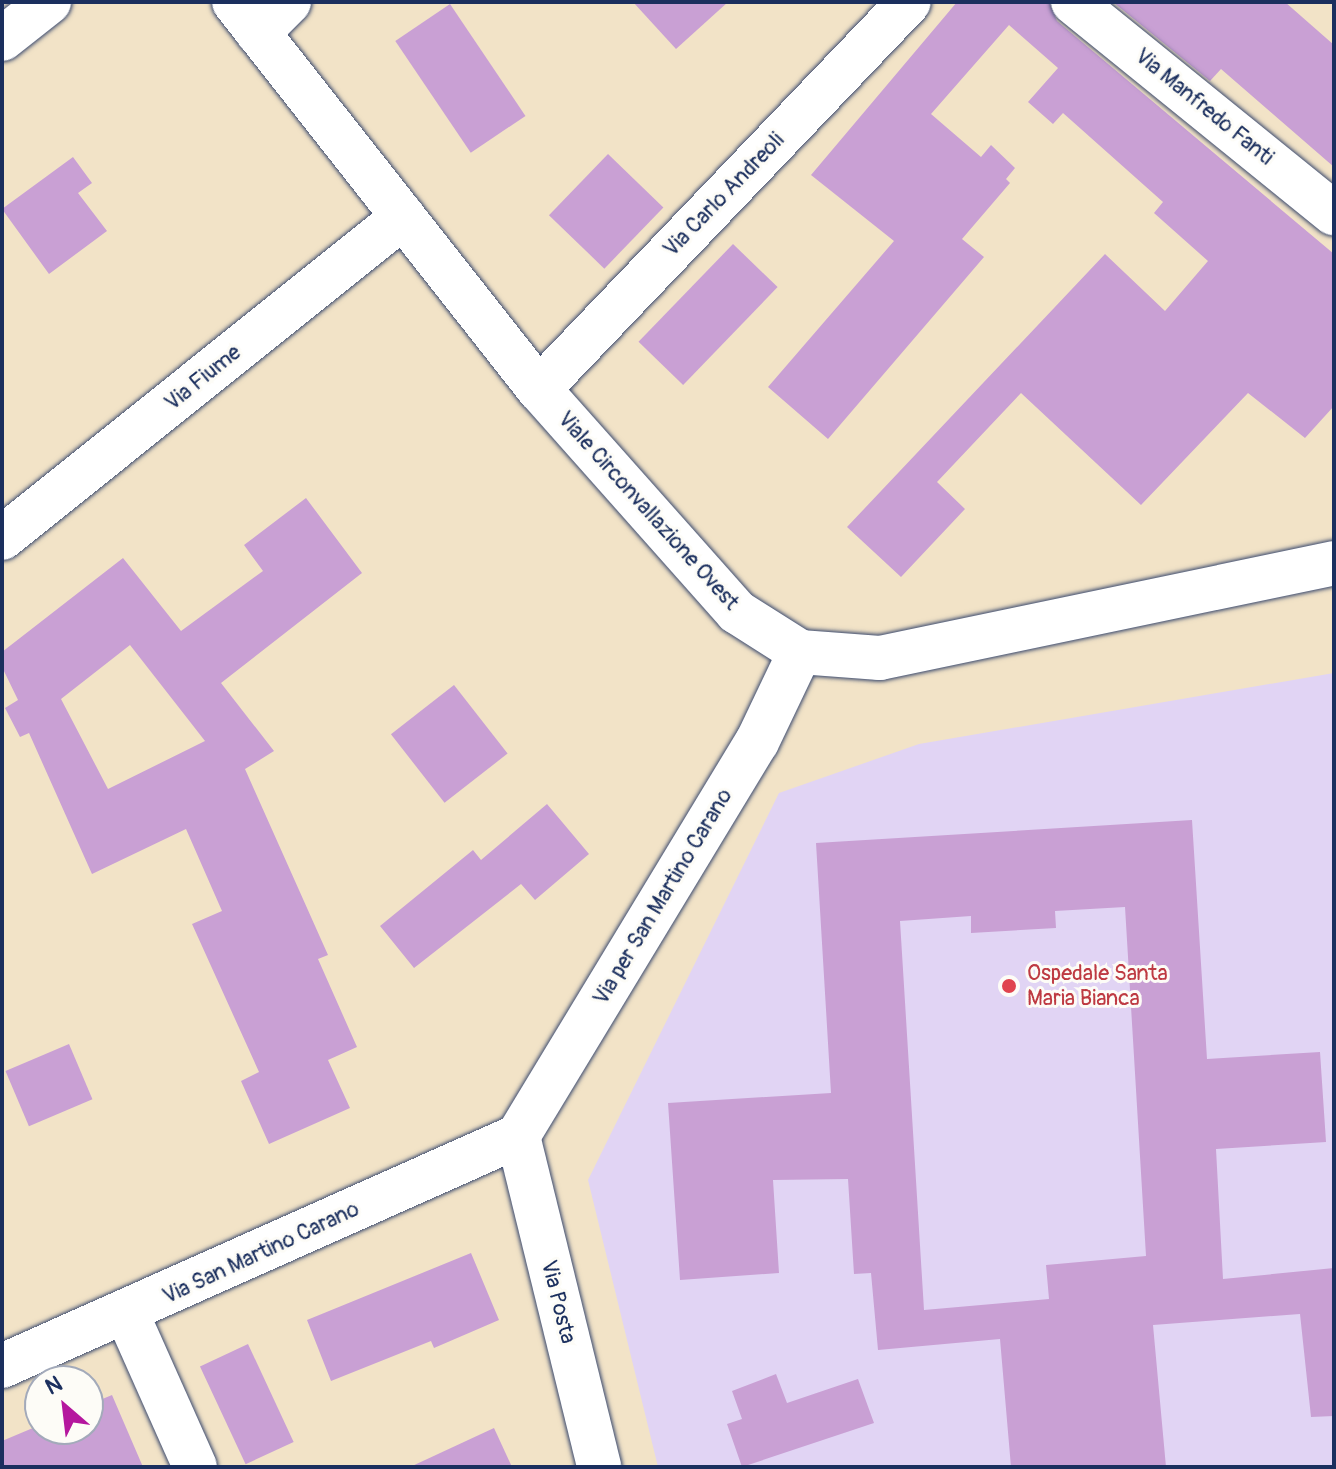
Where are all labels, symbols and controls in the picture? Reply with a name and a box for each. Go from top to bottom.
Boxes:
street label: Via Manfredo Fanti [1129,43,1279,171]
street label: Via Carlo Andreoli [658,127,790,263]
street label: Via Fiume [160,339,246,417]
street label: Viale Circonvallazione Ovest [552,406,744,616]
street label: Via per San Martino Carano [588,784,738,1010]
place label: Ospedale Santa Maria Bianca [1027,960,1168,1012]
marker: Ospedale Santa Maria Bianca [998,975,1020,997]
street label: Via San Martino Carano [159,1196,363,1310]
street label: Via Posta [535,1258,581,1346]
north arrow [24,1365,104,1445]
text: N [41,1370,67,1401]

